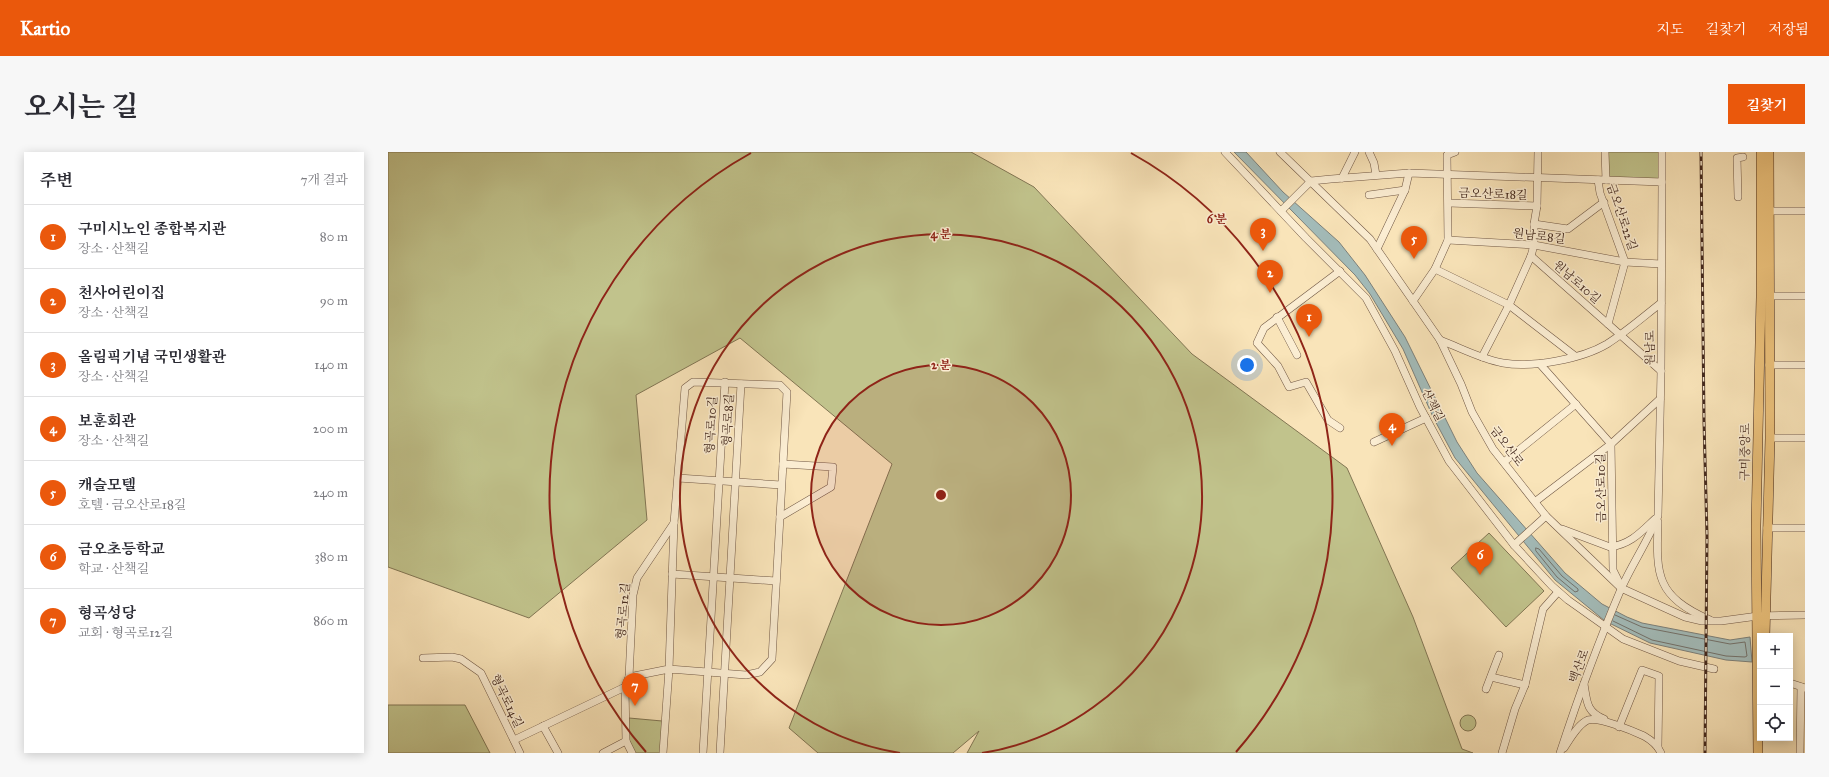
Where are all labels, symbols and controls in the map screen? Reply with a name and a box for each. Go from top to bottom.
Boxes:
text: Kartio [20,17,70,40]
text: 지도 [1657,21,1684,38]
text: 길찾기 [1706,21,1746,38]
text: 저장됨 [1768,21,1809,38]
button: 길찾기 [1728,84,1805,124]
text: 오시는 길 [24,89,138,124]
text: 주변 [40,170,73,191]
text: 7개 결과 [301,172,348,188]
street label: 금오산로22길 [1604,182,1640,252]
street label: 금오산로18길 [1458,186,1528,202]
text: 6 분 [1207,212,1228,226]
pin: 3 [1250,218,1276,251]
text: 구미시노인 종합복지관 [78,220,226,238]
pin: 5 [1401,226,1427,259]
street label: 원남로8길 [1512,226,1566,246]
text: 4 분 [931,227,952,242]
text: 1 [50,229,56,245]
text: 80 m [320,229,348,245]
text: 장소 · 산책길 [78,241,149,257]
street label: 원남로10길 [1551,258,1603,306]
pin: 2 [1257,260,1283,293]
text: 천사어린이집 [78,284,165,302]
text: 2 [50,293,56,309]
text: 90 m [320,293,348,309]
pin: 1 [1296,304,1322,337]
text: 장소 · 산책길 [78,305,149,321]
street label: 원남로 [1643,330,1657,365]
text: 올림픽기념 국민생활관 [78,348,226,366]
your location [1237,355,1257,375]
text: 3 [50,357,56,373]
text: 140 m [314,357,348,373]
text: 2 분 [931,358,951,372]
text: 장소 · 산책길 [78,369,149,385]
street label: 산책길 [1419,386,1447,424]
street label: 형곡로8길 [720,393,736,447]
street label: 형곡로10길 [702,396,720,454]
text: 보훈회관 [78,412,136,430]
pin: 4 [1379,413,1405,446]
text: 4 [49,421,57,437]
text: 200 m [313,421,348,437]
street label: 구미중앙로 [1737,422,1753,481]
street label: 금오산로 [1487,423,1527,469]
text: 장소 · 산책길 [78,433,149,449]
street label: 금오산로10길 [1593,453,1609,523]
text: 캐슬모텔 [78,476,136,494]
text: 5 [50,485,56,501]
text: 240 m [313,485,348,501]
centre of rings [934,488,948,502]
text: 호텔 · 금오산로18길 [78,497,186,513]
text: 금오초등학교 [78,540,165,558]
pin: 6 [1467,542,1493,575]
text: 6 [50,549,56,565]
text: 380 m [315,549,348,565]
text: 학교 · 산책길 [78,561,149,577]
street label: 형곡로12길 [614,582,632,640]
text: 형곡성당 [78,604,136,622]
text: 7 [50,613,56,629]
text: 860 m [313,613,348,629]
text: 교회 · 형곡로12길 [78,625,173,641]
map controls [1757,633,1793,741]
button: + [1757,633,1793,669]
street label: 백산로 [1566,647,1592,685]
button: − [1757,669,1793,705]
street label: 형곡로14길 [488,672,526,730]
pin: 7 [622,673,648,706]
button: locate [1757,705,1793,741]

